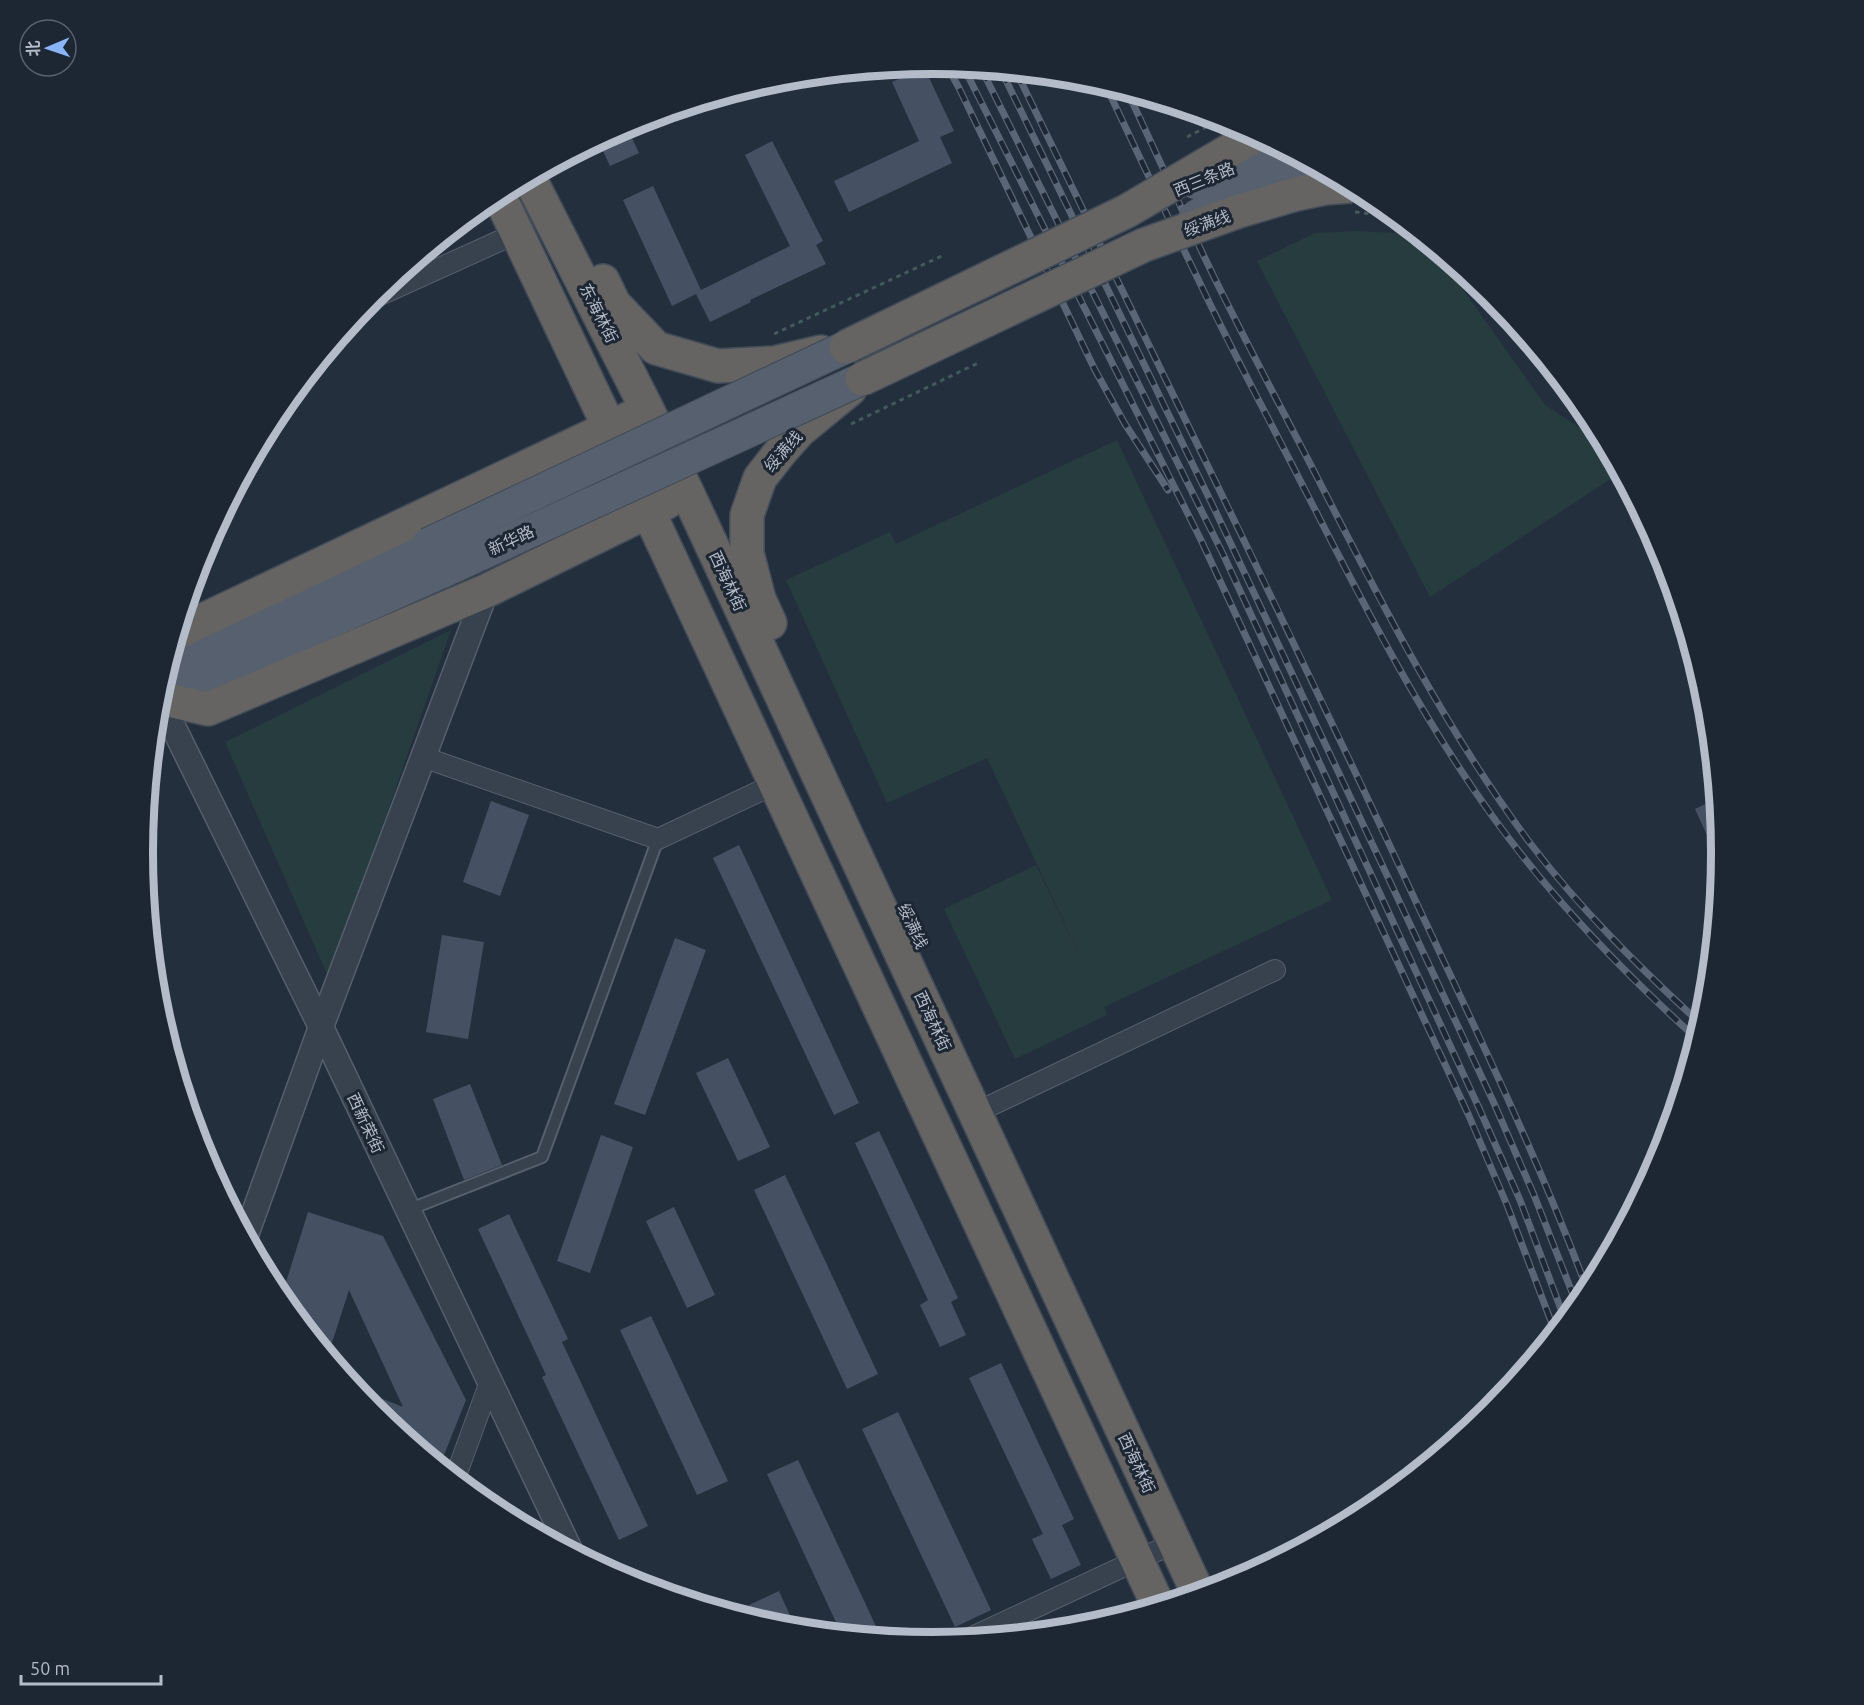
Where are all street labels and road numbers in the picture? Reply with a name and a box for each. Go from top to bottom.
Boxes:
street label: 西三条路 [1171,159,1237,199]
street label: 绥满线 [1181,206,1233,240]
street label: 东海林街 [576,280,622,346]
street label: 绥满线 [760,427,806,475]
street label: 新华路 [485,522,537,558]
street label: 西海林街 [706,548,750,614]
street label: 绥满线 [895,900,931,952]
street label: 西海林街 [911,988,955,1054]
street label: 西新荣街 [344,1090,388,1156]
street label: 西海林街 [1115,1430,1159,1496]

